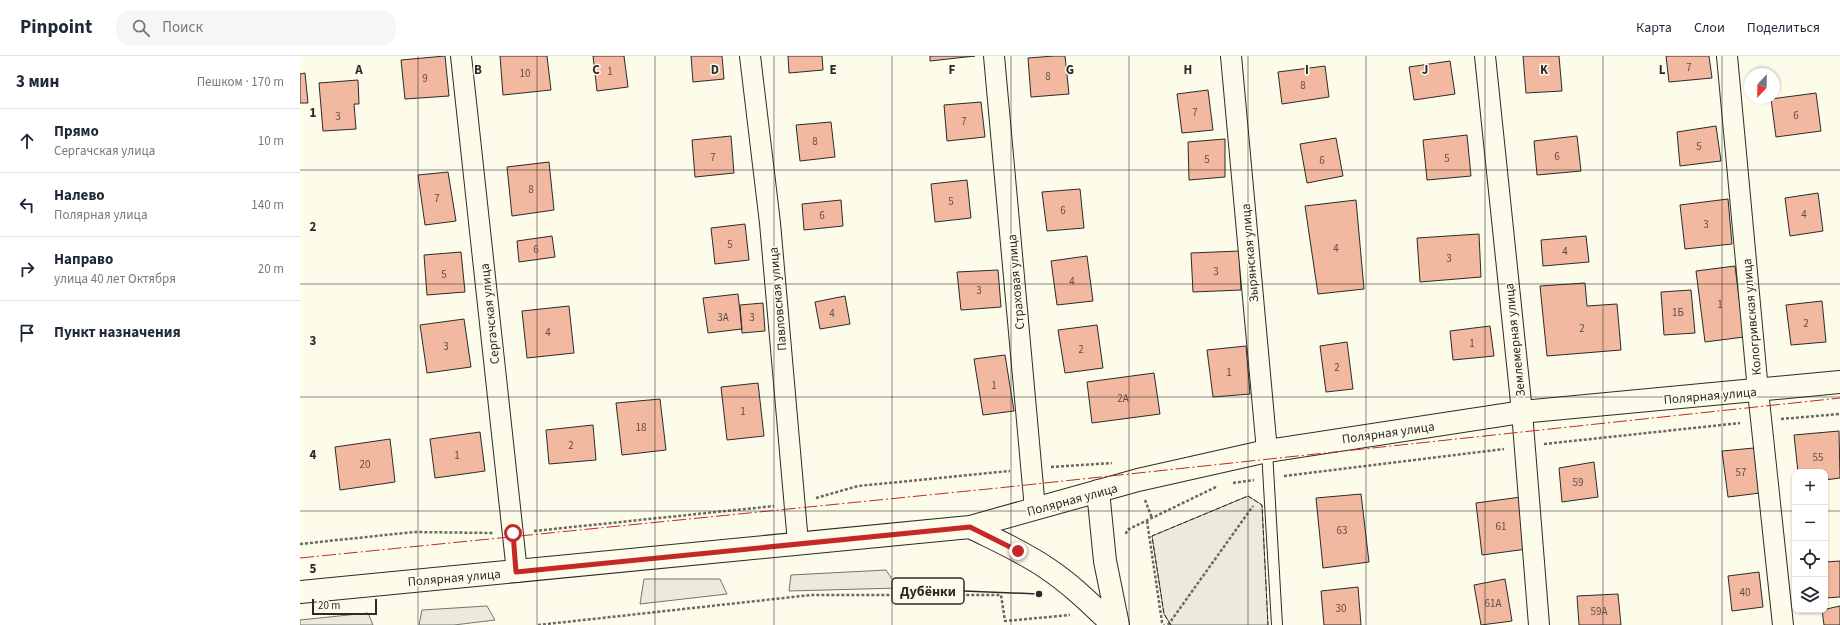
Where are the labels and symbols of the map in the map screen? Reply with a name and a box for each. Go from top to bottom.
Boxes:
house number: 7 [1686,60,1692,75]
text: A [354,61,363,79]
text: B [474,61,482,79]
text: C [592,61,600,79]
text: D [711,61,719,79]
text: E [829,61,837,79]
text: F [949,61,956,79]
text: G [1066,61,1074,79]
text: H [1184,61,1192,79]
text: I [1305,61,1309,79]
text: J [1422,61,1428,79]
text: K [1540,61,1549,79]
text: L [1659,61,1666,79]
house number: 1 [607,64,613,79]
house number: 10 [520,66,530,81]
north arrow [1744,68,1780,104]
house number: 8 [1045,69,1051,84]
house number: 9 [422,71,428,86]
house number: 8 [1300,78,1306,93]
text: 1 [310,104,317,122]
house number: 7 [1192,105,1198,120]
house number: 6 [1793,108,1799,123]
house number: 3 [335,109,341,124]
house number: 7 [961,114,967,129]
house number: 8 [812,134,818,149]
house number: 5 [1696,139,1702,154]
house number: 6 [1554,149,1560,164]
house number: 7 [710,150,716,165]
house number: 5 [1444,151,1450,166]
house number: 5 [1204,152,1210,167]
house number: 6 [1319,153,1325,168]
house number: 8 [528,182,534,197]
house number: 7 [434,191,440,206]
house number: 5 [948,194,954,209]
house number: 6 [1060,203,1066,218]
street label: Зырянская улица [1237,203,1263,303]
house number: 4 [1801,207,1807,222]
house number: 6 [819,208,825,223]
house number: 3 [1703,217,1709,232]
text: 2 [310,218,317,236]
street label: Страховая улица [1003,233,1029,330]
house number: 5 [727,237,733,252]
house number: 4 [1333,241,1339,256]
house number: 6 [533,242,539,257]
house number: 4 [1562,244,1568,259]
street label: Павловская улица [764,246,792,352]
house number: 3 [1446,251,1452,266]
street label: Кологривская улица [1738,258,1766,376]
street label: Сергачская улица [476,263,504,365]
house number: 3 [1213,264,1219,279]
house number: 5 [441,267,447,282]
house number: 4 [1069,274,1075,289]
street label: Землемерная улица [1500,282,1530,398]
house number: 3 [976,283,982,298]
house number: 1 [1717,297,1723,312]
house number: 1Б [1672,305,1684,320]
house number: 4 [829,306,835,321]
house number: 3А [717,310,729,325]
house number: 3 [749,310,755,325]
house number: 2 [1803,316,1809,331]
house number: 2 [1579,321,1585,336]
house number: 4 [545,325,551,340]
text: 3 [310,332,317,350]
house number: 1 [1469,336,1475,351]
house number: 3 [443,339,449,354]
house number: 2 [1078,342,1084,357]
house number: 2 [1334,360,1340,375]
house number: 1 [1226,365,1232,380]
house number: 1 [991,378,997,393]
street label: Полярная улица [1663,383,1757,409]
house number: 2А [1117,391,1129,406]
house number: 1 [740,404,746,419]
street label: Полярная улица [1341,418,1436,448]
house number: 18 [636,420,647,435]
house number: 2 [568,438,574,453]
text: 4 [310,446,317,464]
house number: 1 [454,448,460,463]
house number: 55 [1813,450,1823,465]
house number: 20 [360,457,370,472]
house number: 57 [1736,465,1746,480]
house number: 59 [1573,475,1583,490]
street label: Полярная улица [1025,479,1120,521]
house number: 61 [1496,519,1506,534]
house number: 63 [1337,523,1347,538]
route start [504,524,522,542]
route end [1009,542,1027,560]
text: 5 [310,560,317,578]
street label: Полярная улица [407,565,501,591]
callout: Дубёнки [892,578,964,604]
text: Дубёнки [900,582,956,602]
house number: 40 [1740,585,1750,600]
house number: 61А [1485,596,1501,611]
scale bar [312,597,377,616]
house number: 30 [1336,601,1346,616]
house number: 59А [1591,604,1607,619]

